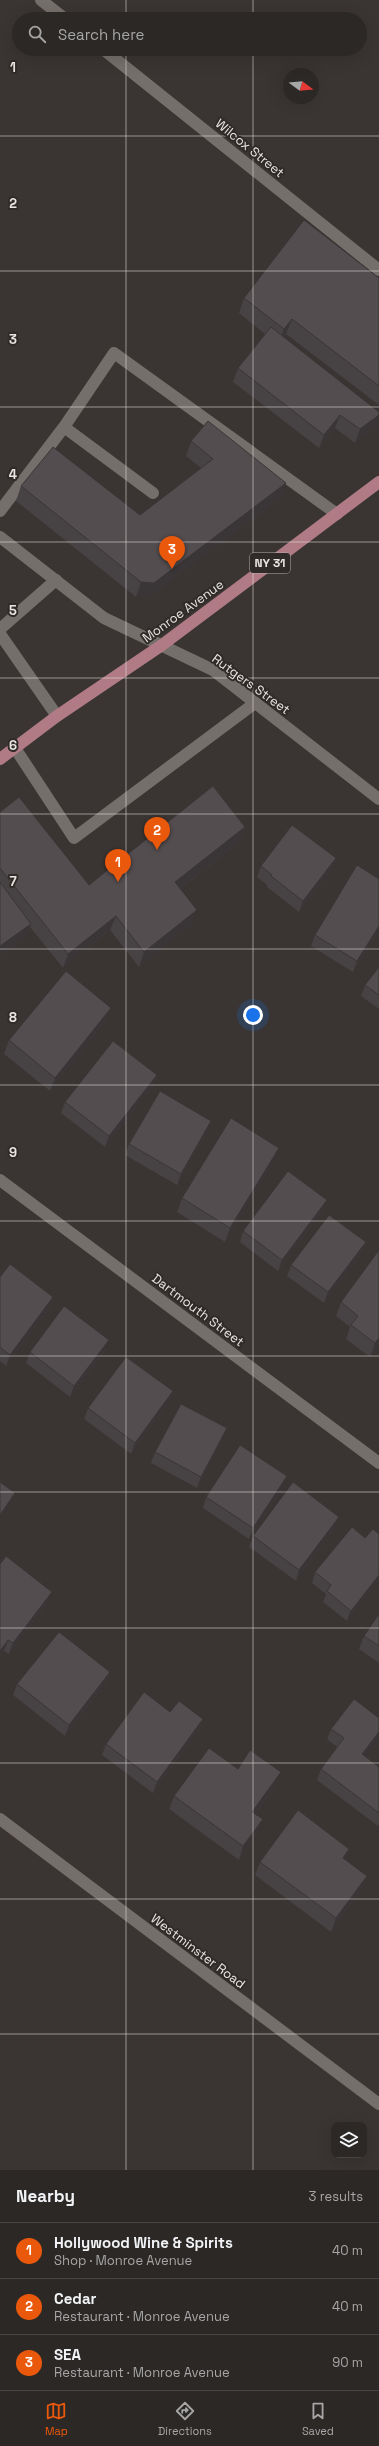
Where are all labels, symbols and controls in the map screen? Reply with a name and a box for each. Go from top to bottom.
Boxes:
search box [12,12,367,56]
icon: search [26,23,48,45]
text: Search here [58,25,144,44]
text: 1 [10,59,16,76]
north arrow [283,68,319,104]
street label: Wilcox Street [212,115,288,181]
text: 2 [9,195,17,212]
text: 3 [9,331,17,348]
text: 4 [9,466,17,483]
pin: 3 [159,536,185,569]
road number: NY 31 [250,553,290,573]
street label: Monroe Avenue [139,576,227,646]
text: 5 [9,602,17,619]
street label: Rutgers Street [209,650,293,718]
text: 6 [9,737,17,754]
pin: 2 [144,817,170,850]
pin: 1 [105,849,131,882]
text: 7 [9,873,17,890]
your location [243,1005,263,1025]
text: 8 [9,1009,17,1026]
text: 9 [9,1144,17,1161]
street label: Dartmouth Street [148,1270,248,1350]
street label: Westminster Road [147,1910,249,1992]
map controls [331,2122,367,2158]
button: layers [331,2122,367,2158]
text: Nearby [16,2185,75,2207]
text: 3 results [309,2188,363,2205]
text: Hollywood Wine & Spirits [54,2233,233,2252]
text: 1 [26,2242,32,2259]
text: 40 m [332,2242,363,2259]
text: Shop · Monroe Avenue [54,2252,192,2269]
text: Cedar [54,2289,97,2308]
text: 2 [25,2298,33,2315]
text: 40 m [332,2298,363,2315]
text: Restaurant · Monroe Avenue [54,2308,230,2325]
text: SEA [54,2345,81,2364]
text: 3 [25,2354,33,2371]
text: 90 m [332,2354,363,2371]
text: Restaurant · Monroe Avenue [54,2364,230,2381]
tab: Map [45,2400,68,2438]
tab: Directions [158,2400,212,2438]
tab: Saved [302,2400,334,2438]

